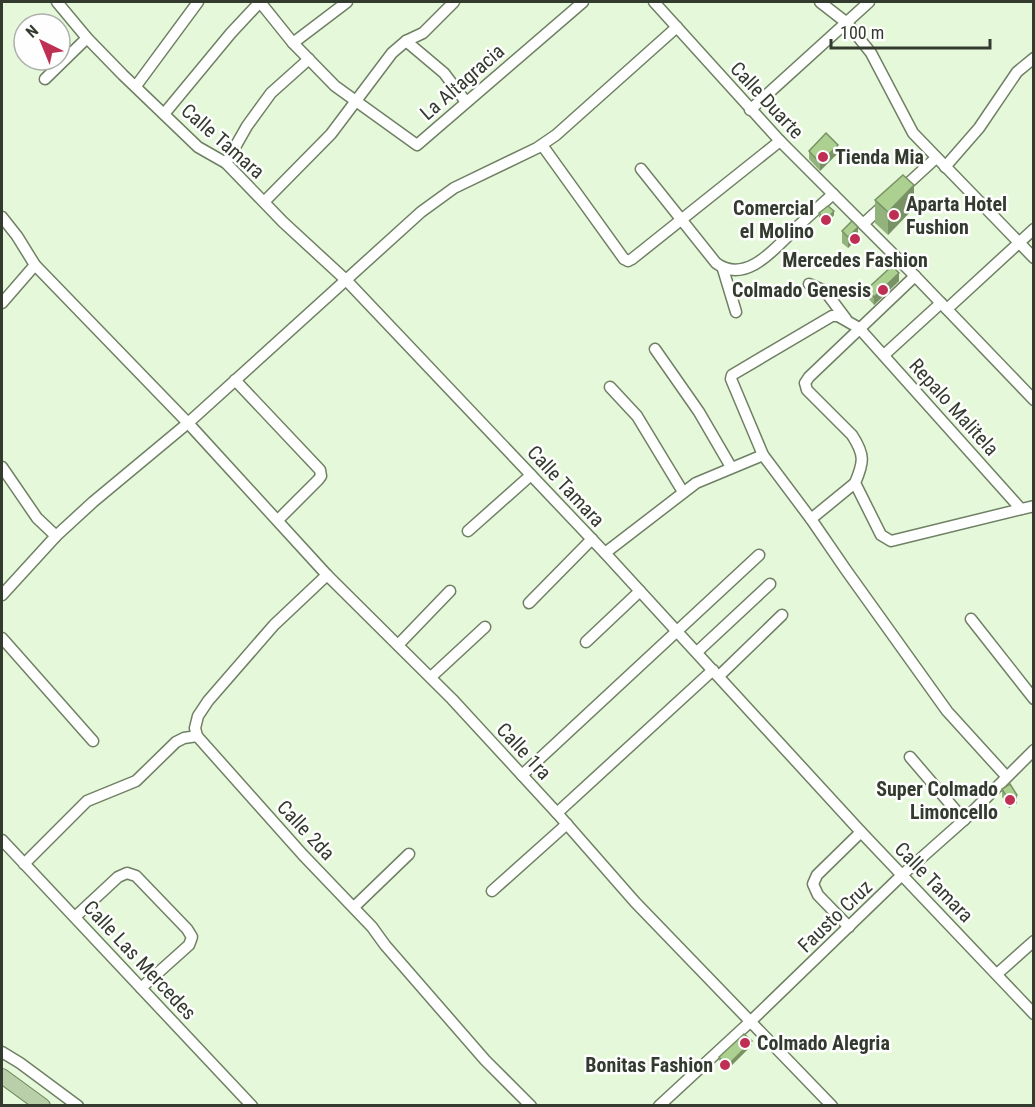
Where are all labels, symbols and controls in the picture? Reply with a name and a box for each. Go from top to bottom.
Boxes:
north arrow [12,12,72,72]
scale bar [831,12,990,50]
text: N [22,21,42,42]
text: 100 m [840,22,884,43]
street label: La Altagracia [415,39,509,125]
street label: Calle Duarte [725,56,809,144]
street label: Calle Tamara [176,98,270,184]
place label: Tienda Mia [835,145,924,169]
marker: Tienda Mia [816,150,830,164]
place label: Aparta Hotel Fushion [906,192,1007,239]
place label: Comercial el Molino [733,196,814,243]
marker: Aparta Hotel Fushion [887,208,901,222]
marker: Comercial el Molino [819,213,833,227]
marker: Mercedes Fashion [848,232,862,246]
place label: Mercedes Fashion [782,248,928,272]
place label: Colmado Genesis [732,278,871,302]
marker: Colmado Genesis [876,283,890,297]
street label: Repalo Malitela [904,354,1004,460]
street label: Calle Tamara [522,440,610,532]
street label: Calle 1ra [492,718,556,784]
place label: Super Colmado Limoncello [876,777,998,824]
marker: Super Colmado Limoncello [1003,793,1017,807]
street label: Calle 2da [272,795,340,865]
street label: Calle Tamara [890,837,978,927]
street label: Fausto Cruz [793,875,877,957]
street label: Calle Las Mercedes [79,895,201,1025]
place label: Colmado Alegria [757,1031,890,1055]
marker: Colmado Alegria [738,1036,752,1050]
place label: Bonitas Fashion [585,1053,713,1077]
marker: Bonitas Fashion [718,1058,732,1072]

